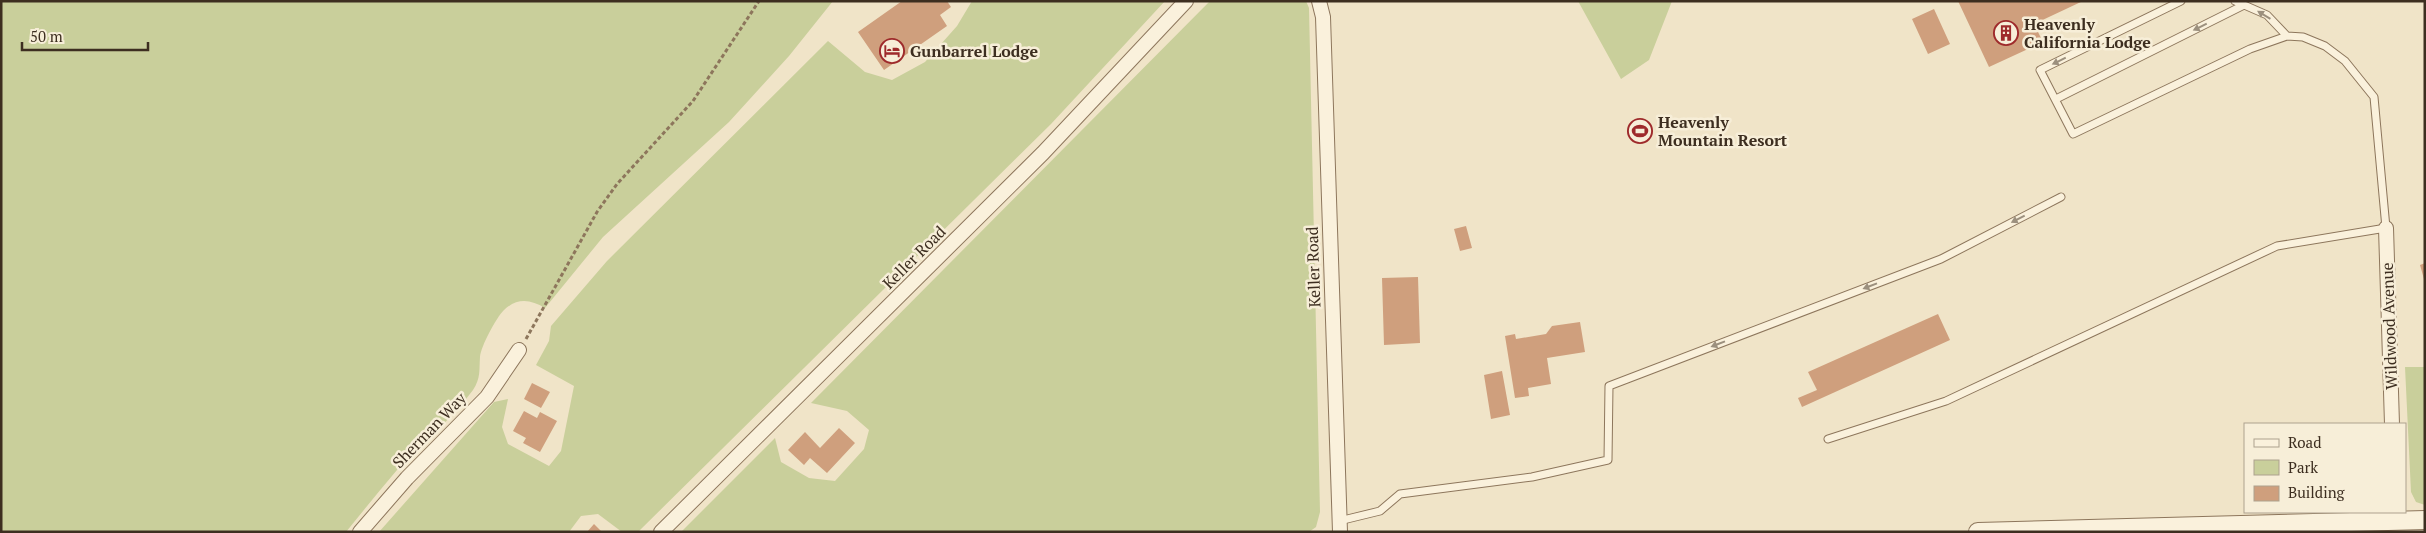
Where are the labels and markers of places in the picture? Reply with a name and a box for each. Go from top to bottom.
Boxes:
place label: Heavenly California Lodge [2024,13,2151,53]
building icon: Heavenly California Lodge [1993,20,2019,46]
hotel icon: Gunbarrel Lodge [879,38,905,64]
place label: Gunbarrel Lodge [910,40,1038,62]
place label: Heavenly Mountain Resort [1658,111,1788,151]
sports icon: Heavenly Mountain Resort [1627,118,1653,144]

